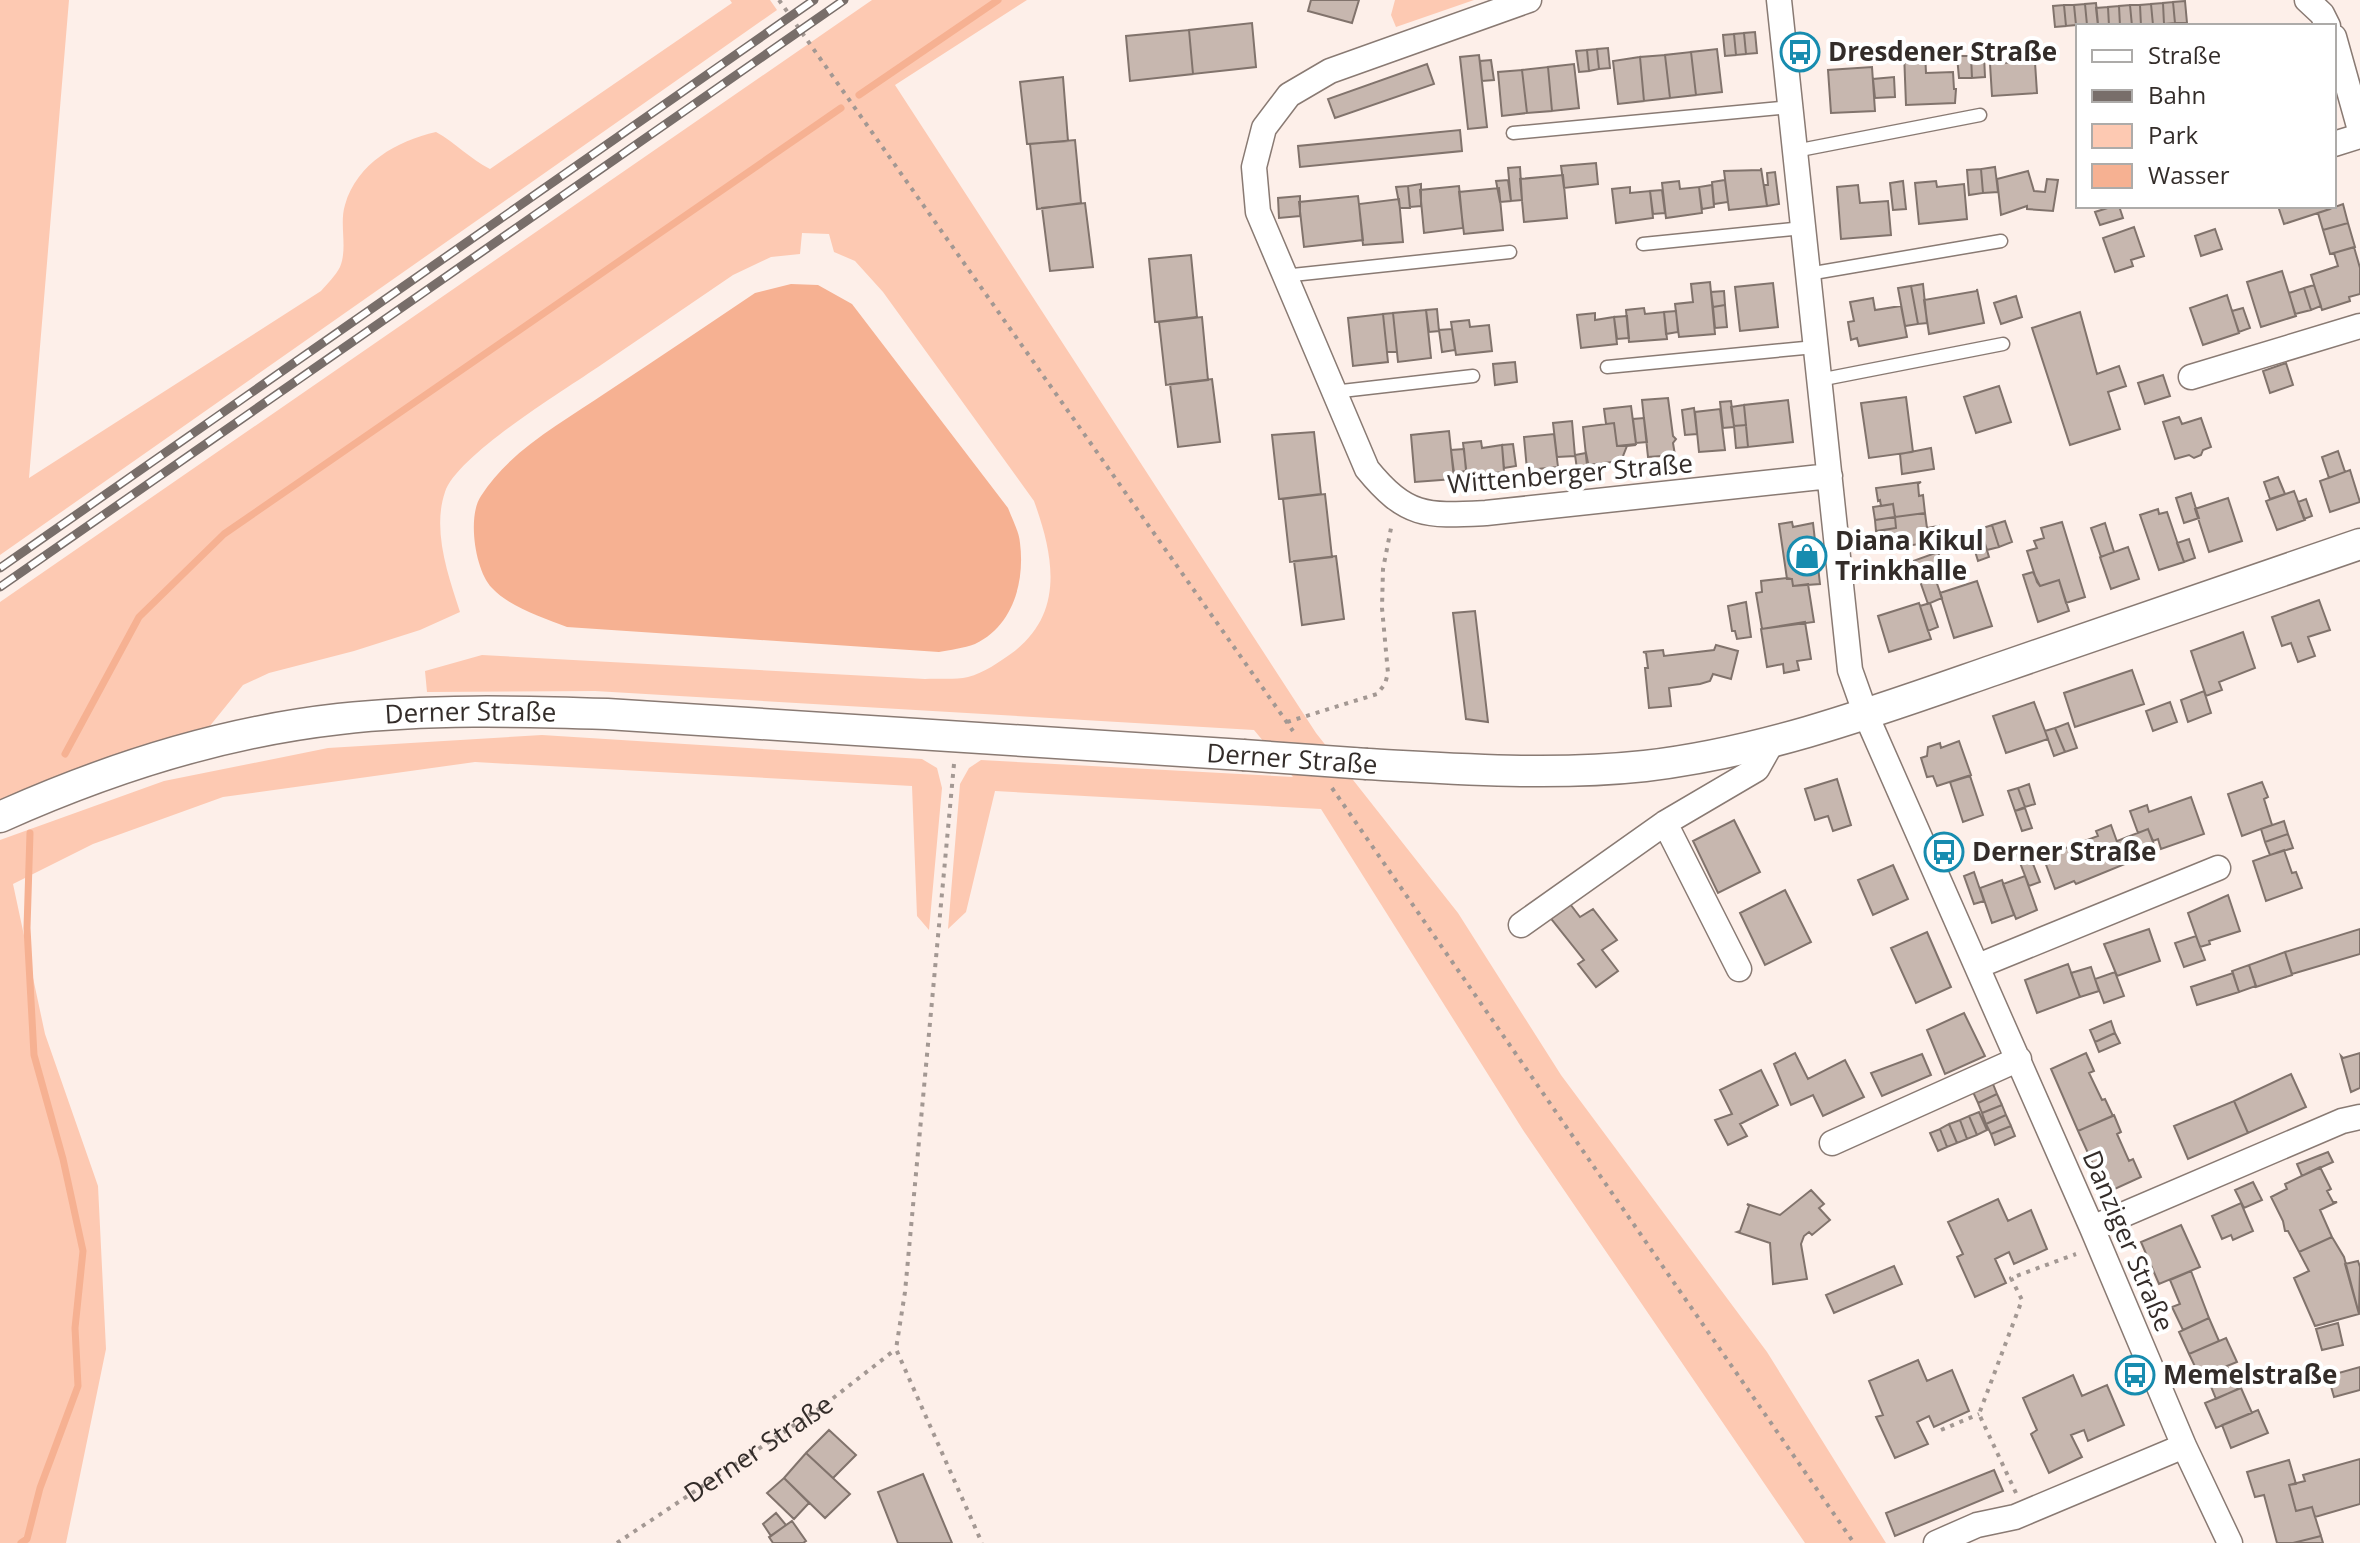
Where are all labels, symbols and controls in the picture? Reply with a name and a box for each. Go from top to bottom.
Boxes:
legend [2076,24,2336,208]
bus stop icon: Dresdener Straße [1779,31,1821,73]
place label: Dresdener Straße [1828,33,2057,69]
text: Straße [2148,38,2221,71]
text: Bahn [2148,78,2206,111]
text: Park [2148,118,2199,151]
text: Wasser [2148,158,2230,191]
street label: Wittenberger Straße [1446,444,1694,502]
place label: Diana Kikul Trinkhalle [1835,522,1984,588]
shop icon: Diana Kikul Trinkhalle [1786,535,1828,577]
street label: Derner Straße [384,693,557,732]
street label: Derner Straße [1205,734,1379,782]
bus stop icon: Derner Straße [1923,831,1965,873]
place label: Derner Straße [1972,833,2156,869]
street label: Danziger Straße [2075,1145,2183,1337]
bus stop icon: Memelstraße [2114,1354,2156,1396]
place label: Memelstraße [2163,1356,2337,1392]
street label: Derner Straße [677,1386,840,1511]

